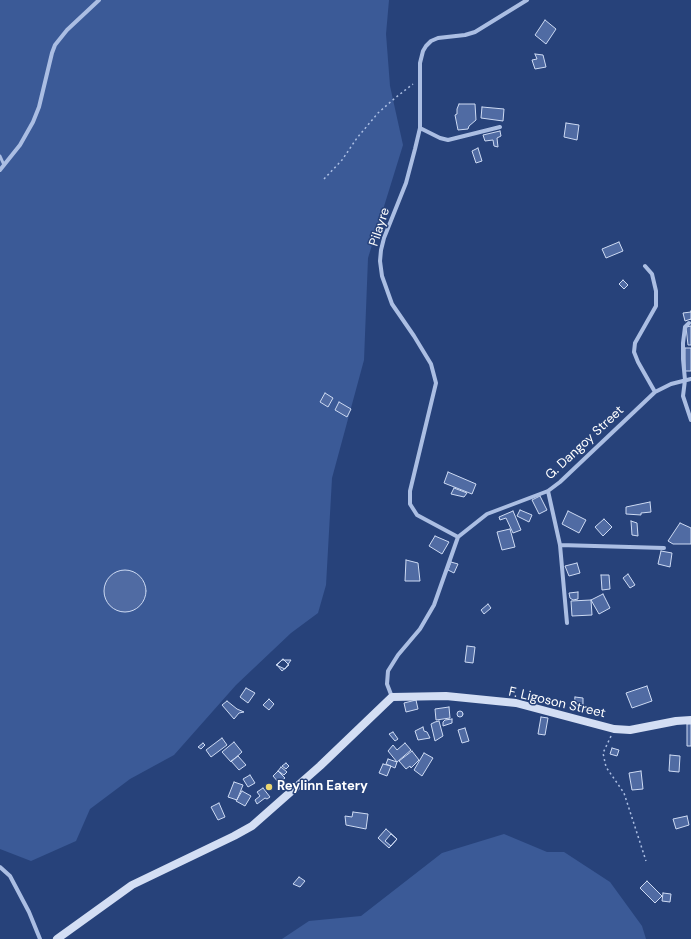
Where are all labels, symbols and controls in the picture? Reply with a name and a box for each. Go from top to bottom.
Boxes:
street label: Pilayre [366,206,394,248]
street label: G. Dangoy Street [543,403,627,483]
street label: F. Ligoson Street [507,684,607,722]
place label: Reylinn Eatery [277,779,368,795]
marker: Reylinn Eatery [264,782,274,792]

